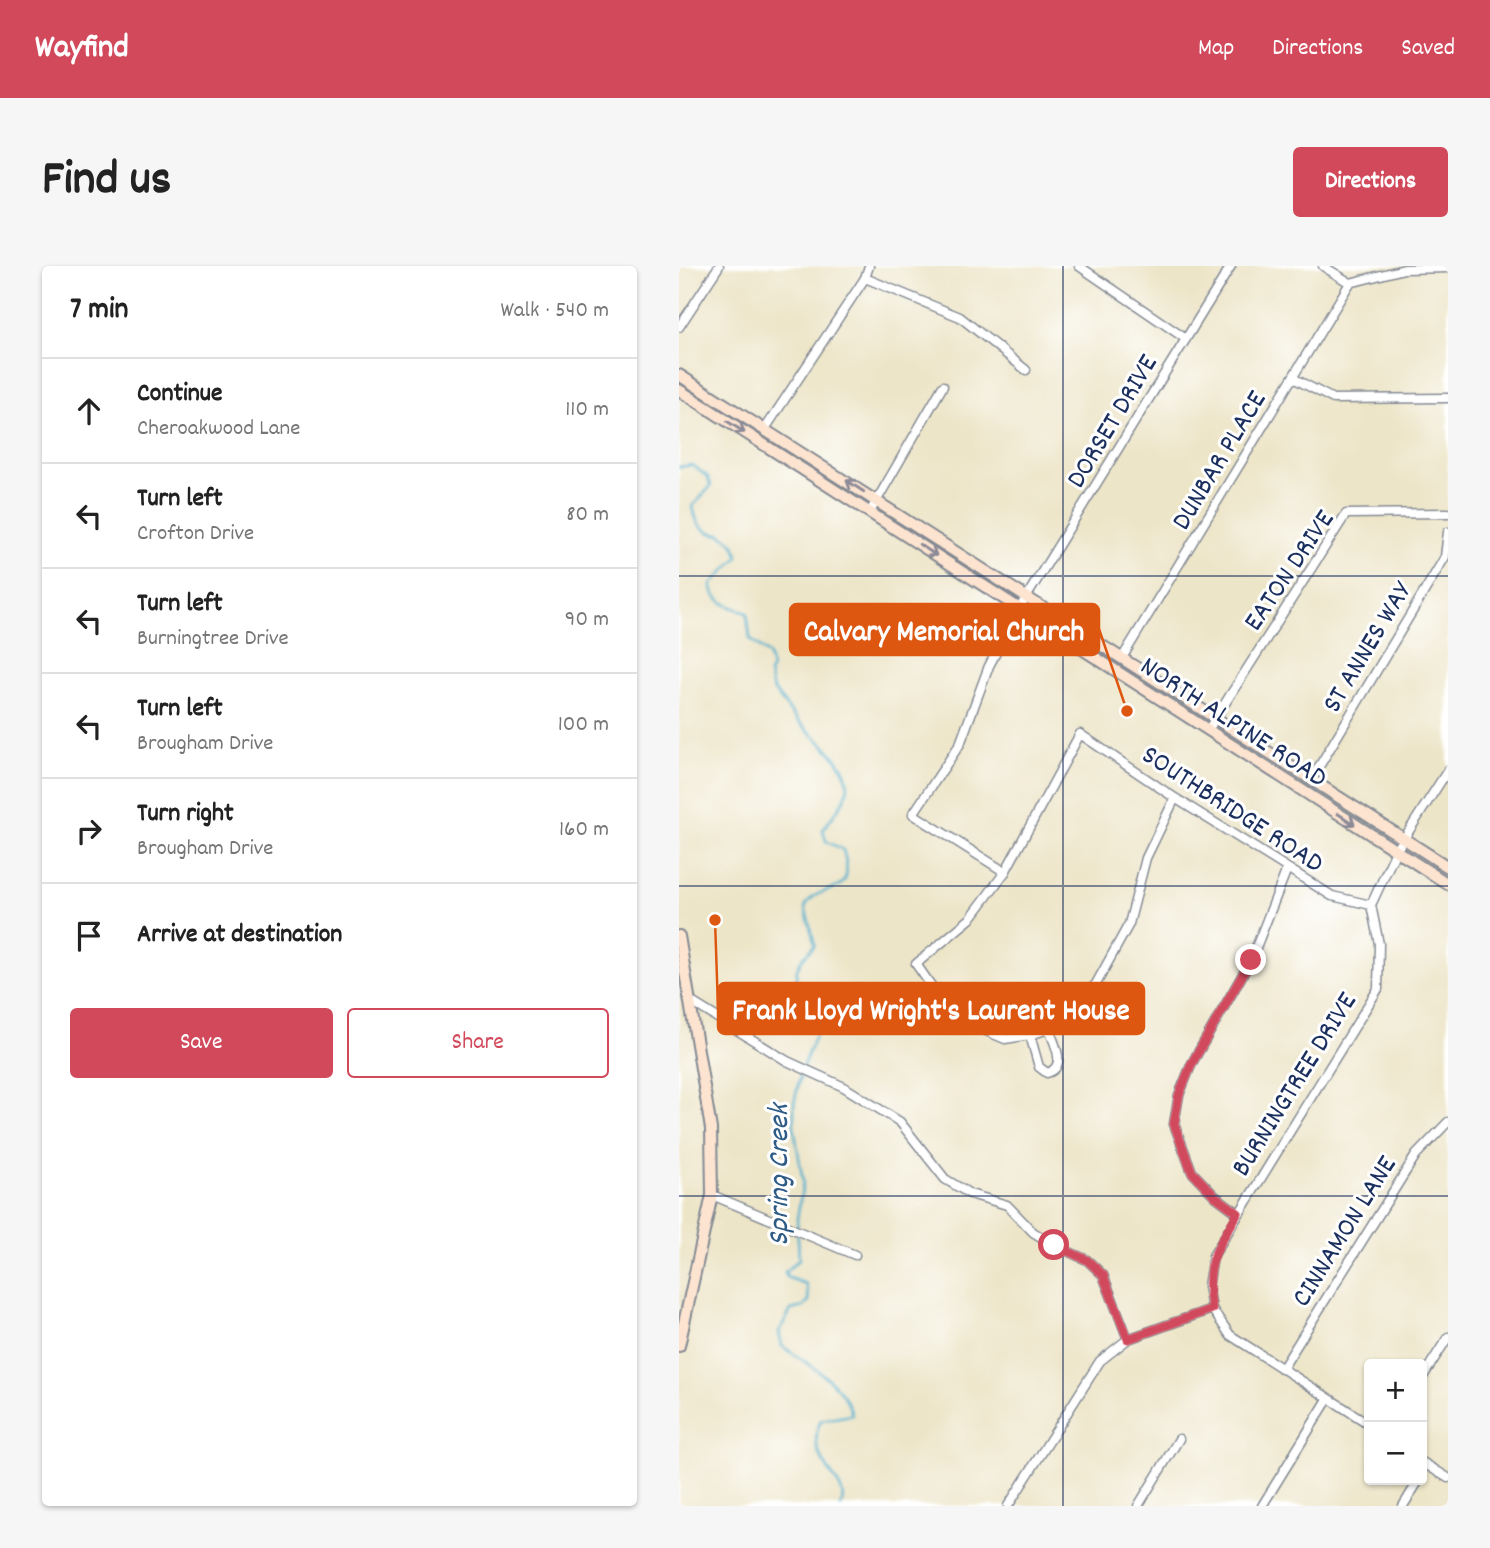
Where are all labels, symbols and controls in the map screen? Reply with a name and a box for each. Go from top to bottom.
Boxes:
text: Wayfind [35,26,129,73]
text: Map [1198,32,1234,66]
text: Directions [1272,32,1363,66]
text: Saved [1401,32,1455,66]
text: Find us [42,147,171,217]
button: Directions [1293,147,1448,217]
text: 7 min [70,290,128,333]
text: Walk · 540 m [501,295,609,328]
street label: DORSET DRIVE [1059,348,1170,497]
text: Continue [137,376,222,413]
street label: DUNBAR PLACE [1164,384,1279,539]
icon: ahead [70,392,108,430]
text: 110 m [565,394,609,427]
text: Cheroakwood Lane [137,413,300,446]
one-way arrow [726,420,745,434]
one-way arrow [845,479,865,493]
text: Turn left [137,481,223,518]
icon: left [70,497,108,535]
text: 80 m [566,499,609,532]
street label: EATON DRIVE [1236,503,1347,640]
text: Crofton Drive [137,518,254,551]
one-way arrow [917,543,937,557]
street label: ST ANNES WAY [1315,575,1424,721]
text: Turn left [137,586,223,623]
icon: left [70,602,108,640]
text: 90 m [565,604,609,637]
callout: Calvary Memorial Church [790,604,1099,655]
text: Calvary Memorial Church [804,613,1084,656]
text: Burningtree Drive [137,623,289,656]
street label: NORTH ALPINE ROAD [1131,649,1334,800]
text: Turn left [137,691,223,728]
icon: left [70,707,108,745]
text: 100 m [558,709,609,742]
text: Brougham Drive [137,728,273,761]
street label: SOUTHBRIDGE ROAD [1132,737,1330,885]
text: Turn right [137,796,234,833]
icon: right [70,812,108,850]
one-way arrow [1335,812,1355,826]
text: 160 m [559,814,609,847]
text: Brougham Drive [137,833,273,866]
icon: arrive [70,917,108,955]
text: Arrive at destination [137,917,342,954]
route end [1235,944,1266,975]
callout: Frank Lloyd Wright's Laurent House [718,983,1144,1034]
street label: BURNINGTREE DRIVE [1224,986,1369,1186]
text: Frank Lloyd Wright's Laurent House [732,992,1130,1035]
button: Save [70,1008,333,1078]
button: Share [347,1008,609,1078]
water label: Spring Creek [760,1101,803,1246]
street label: CINNAMON LANE [1284,1149,1409,1316]
route start [1038,1229,1069,1260]
map controls [1364,1359,1427,1485]
button: + [1364,1359,1427,1422]
button: − [1364,1422,1427,1485]

